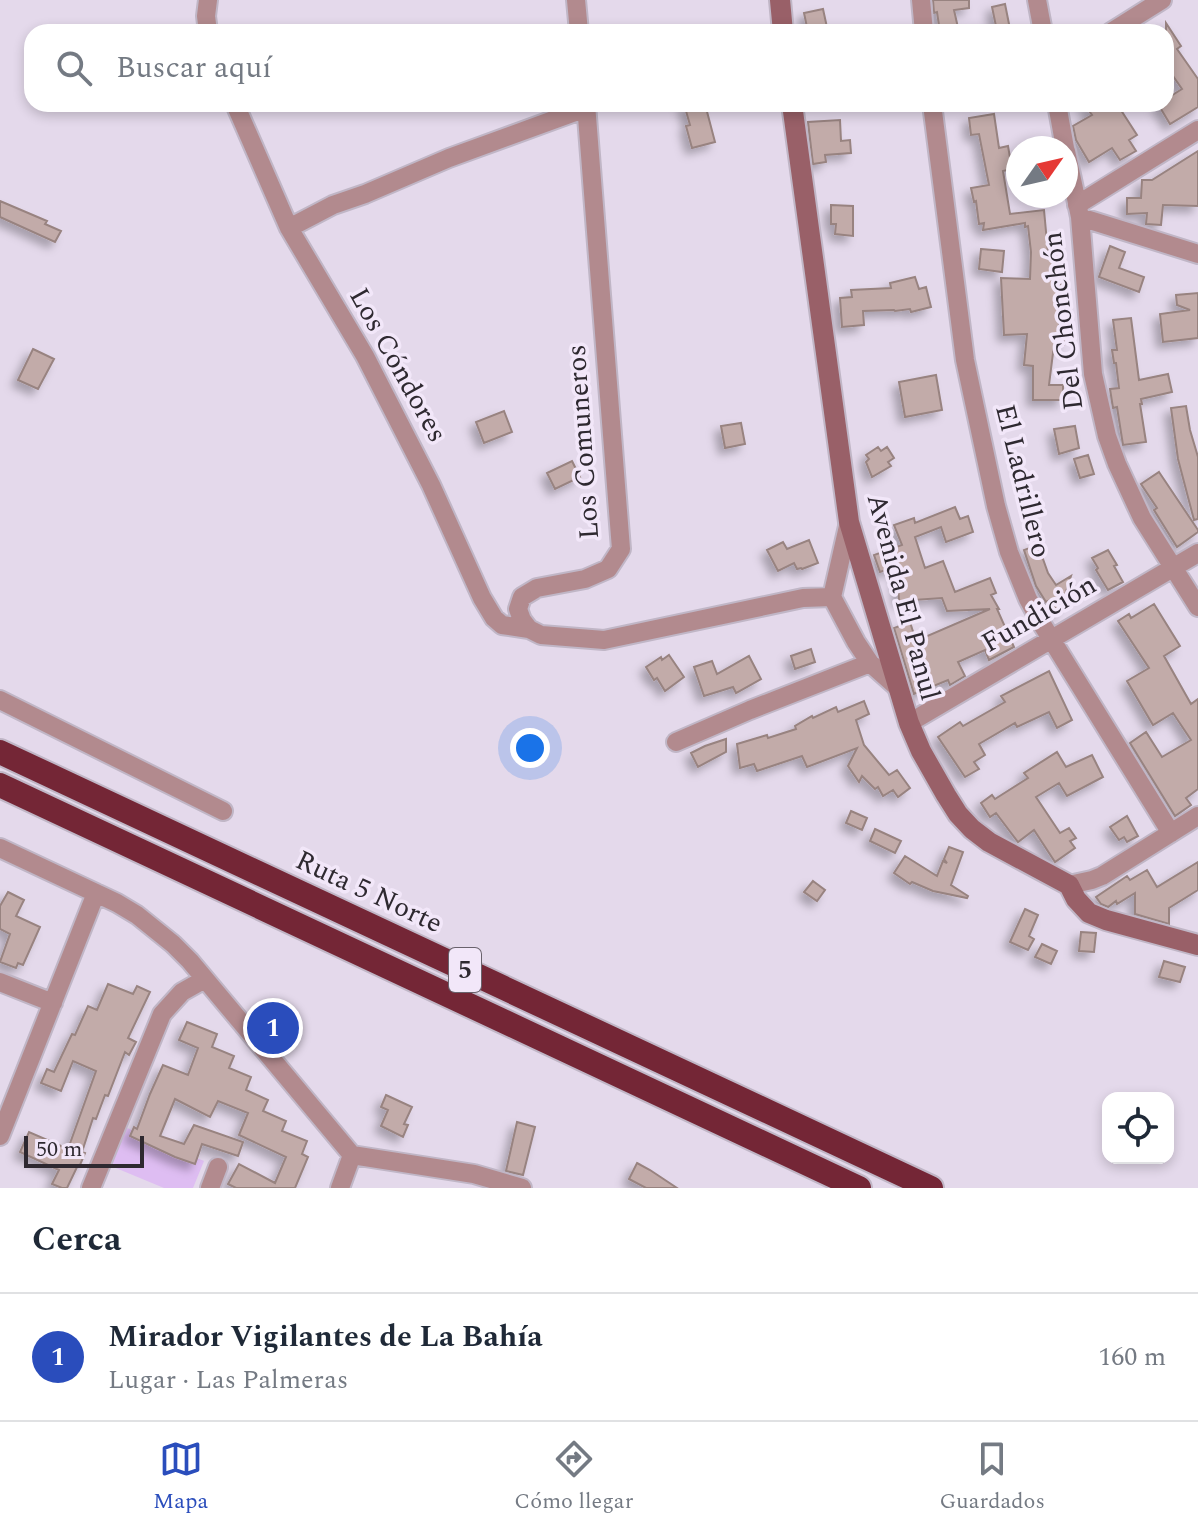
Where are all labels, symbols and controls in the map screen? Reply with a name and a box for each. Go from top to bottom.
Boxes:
search box [24,24,1174,112]
text: Buscar aquí [116,45,272,91]
icon: search [52,46,96,90]
north arrow [1006,136,1078,208]
street label: Del Chonchón [1031,229,1095,413]
street label: Los Cóndores [338,280,458,450]
street label: Los Comuneros [555,343,611,541]
street label: El Ladrillero [983,400,1063,562]
street label: Avenida El Panul [855,489,951,705]
street label: Fundición [973,564,1105,664]
your location [510,728,550,768]
street label: Ruta 5 Norte [288,839,450,945]
road number: 5 [449,948,481,992]
pin: 1 [247,998,299,1058]
map controls [1102,1092,1174,1164]
button: locate [1102,1092,1174,1164]
scale bar [24,1132,144,1168]
text: 50 m [36,1133,82,1166]
text: Cerca [32,1214,121,1266]
text: Mirador Vigilantes de La Bahía [108,1314,543,1360]
text: 1 [51,1337,65,1377]
text: 160 m [1098,1337,1166,1377]
text: Lugar · Las Palmeras [108,1360,348,1400]
tab: Mapa [153,1437,208,1518]
tab: Cómo llegar [514,1437,633,1518]
tab: Guardados [939,1437,1045,1518]

